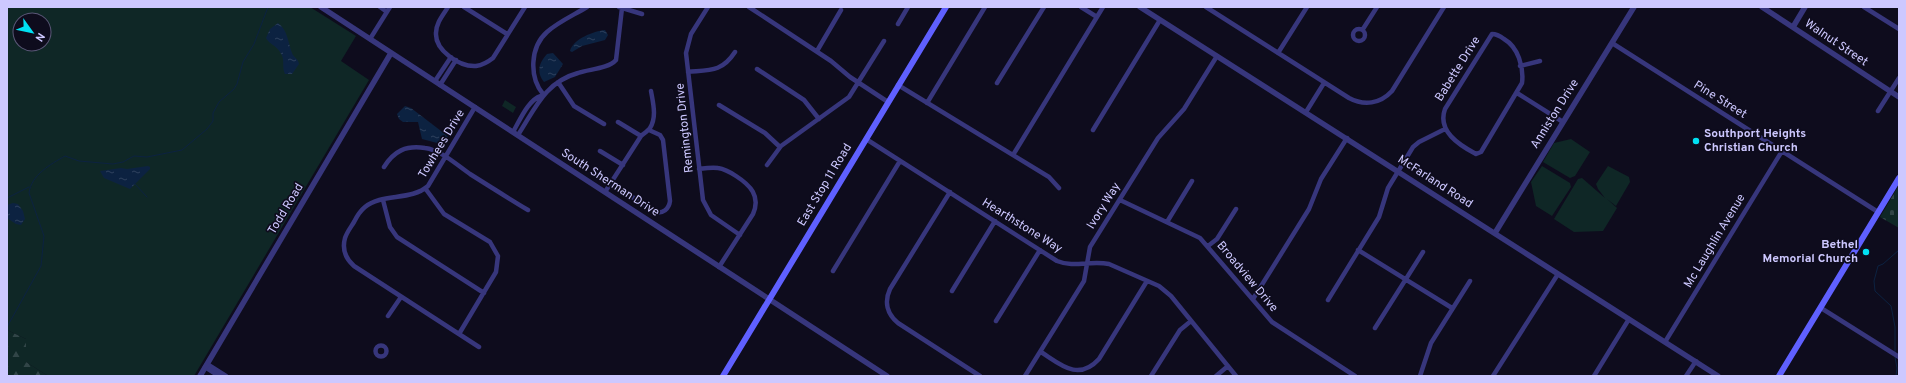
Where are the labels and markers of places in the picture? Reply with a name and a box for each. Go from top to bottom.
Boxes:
place label: Southport Heights Christian Church [1704,126,1806,156]
marker: Southport Heights Christian Church [1691,136,1701,146]
place label: Bethel Memorial Church [1763,237,1858,267]
marker: Bethel Memorial Church [1861,247,1871,257]

